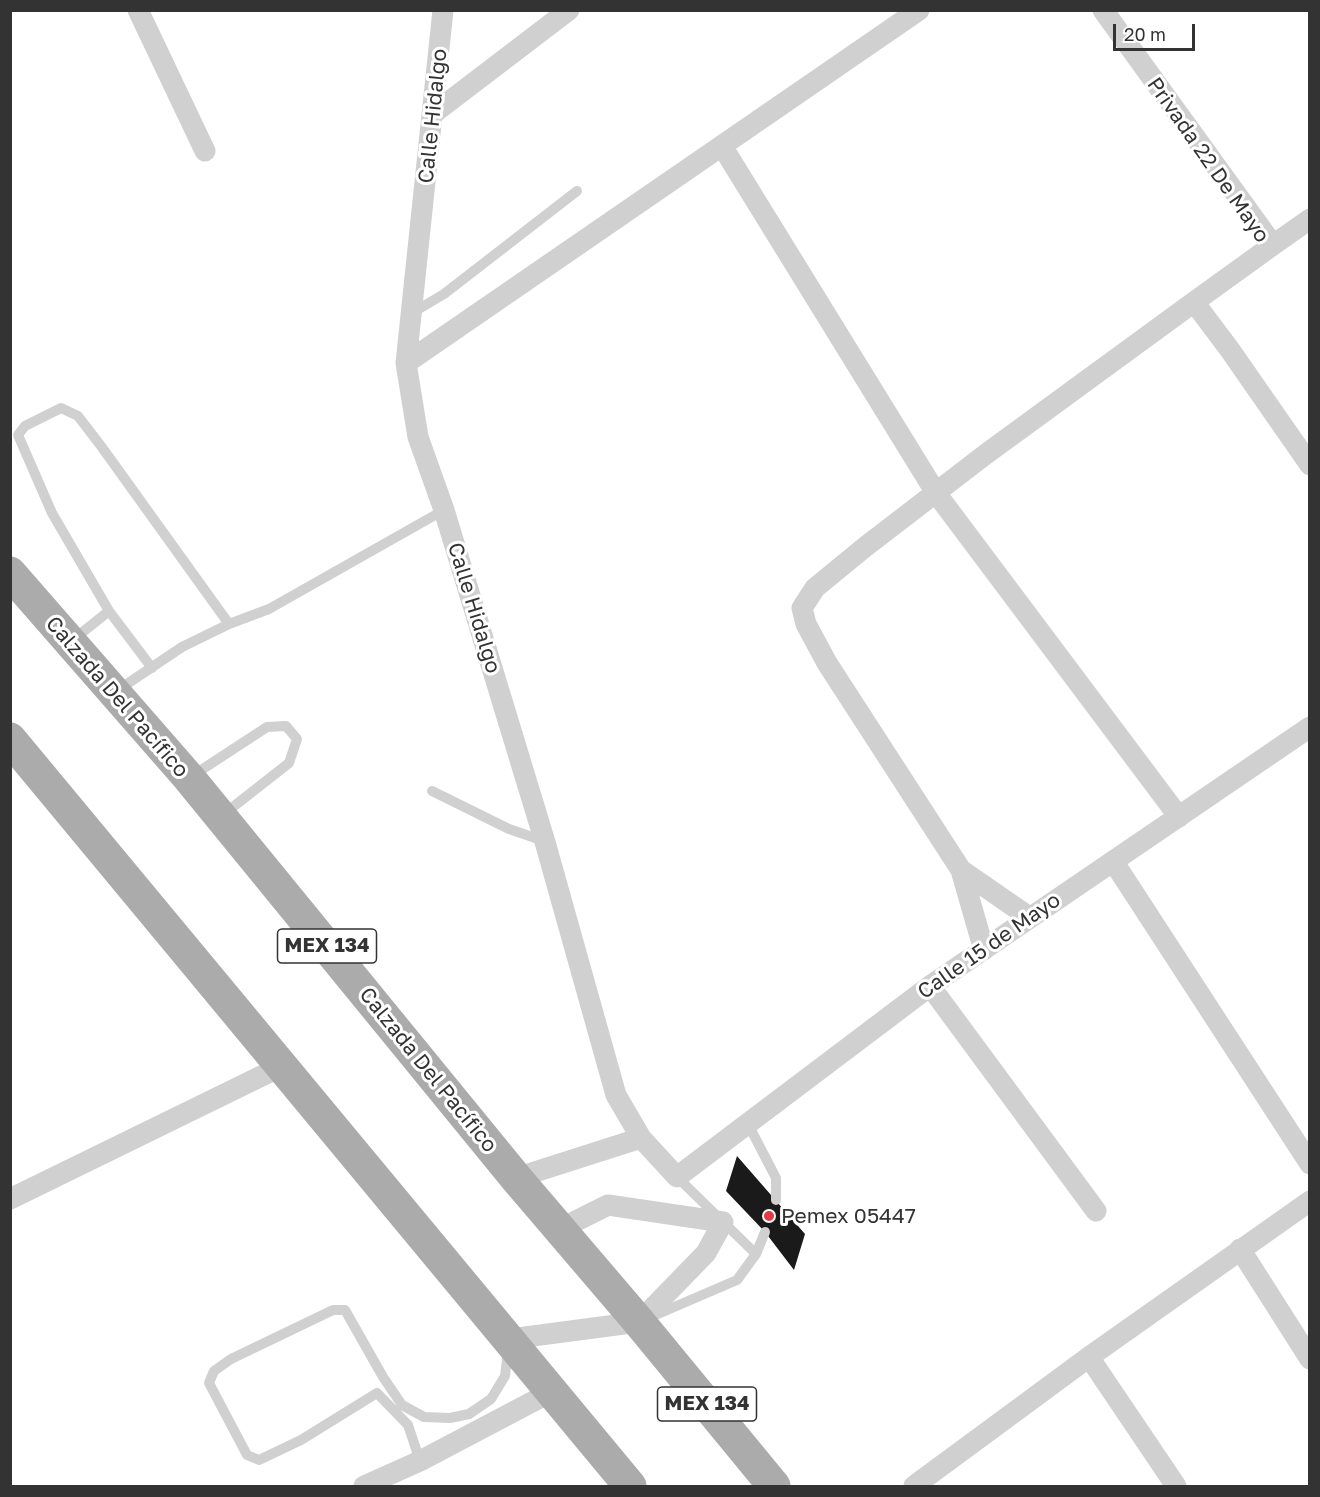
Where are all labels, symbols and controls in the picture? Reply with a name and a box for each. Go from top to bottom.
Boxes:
scale bar [1116,12,1198,50]
text: 20 m [1124,23,1166,45]
street label: Calle Hidalgo [413,47,453,185]
street label: Privada 22 De Mayo [1142,73,1274,247]
street label: Calle Hidalgo [442,540,506,676]
street label: Calzada Del Pacífico [40,611,194,783]
street label: Calle 15 de Mayo [913,887,1065,1005]
road number: MEX 134 [278,929,376,963]
street label: Calzada Del Pacífico [354,983,502,1157]
place label: Pemex 05447 [781,1203,916,1229]
marker: Pemex 05447 [762,1209,776,1223]
road number: MEX 134 [658,1387,756,1421]

